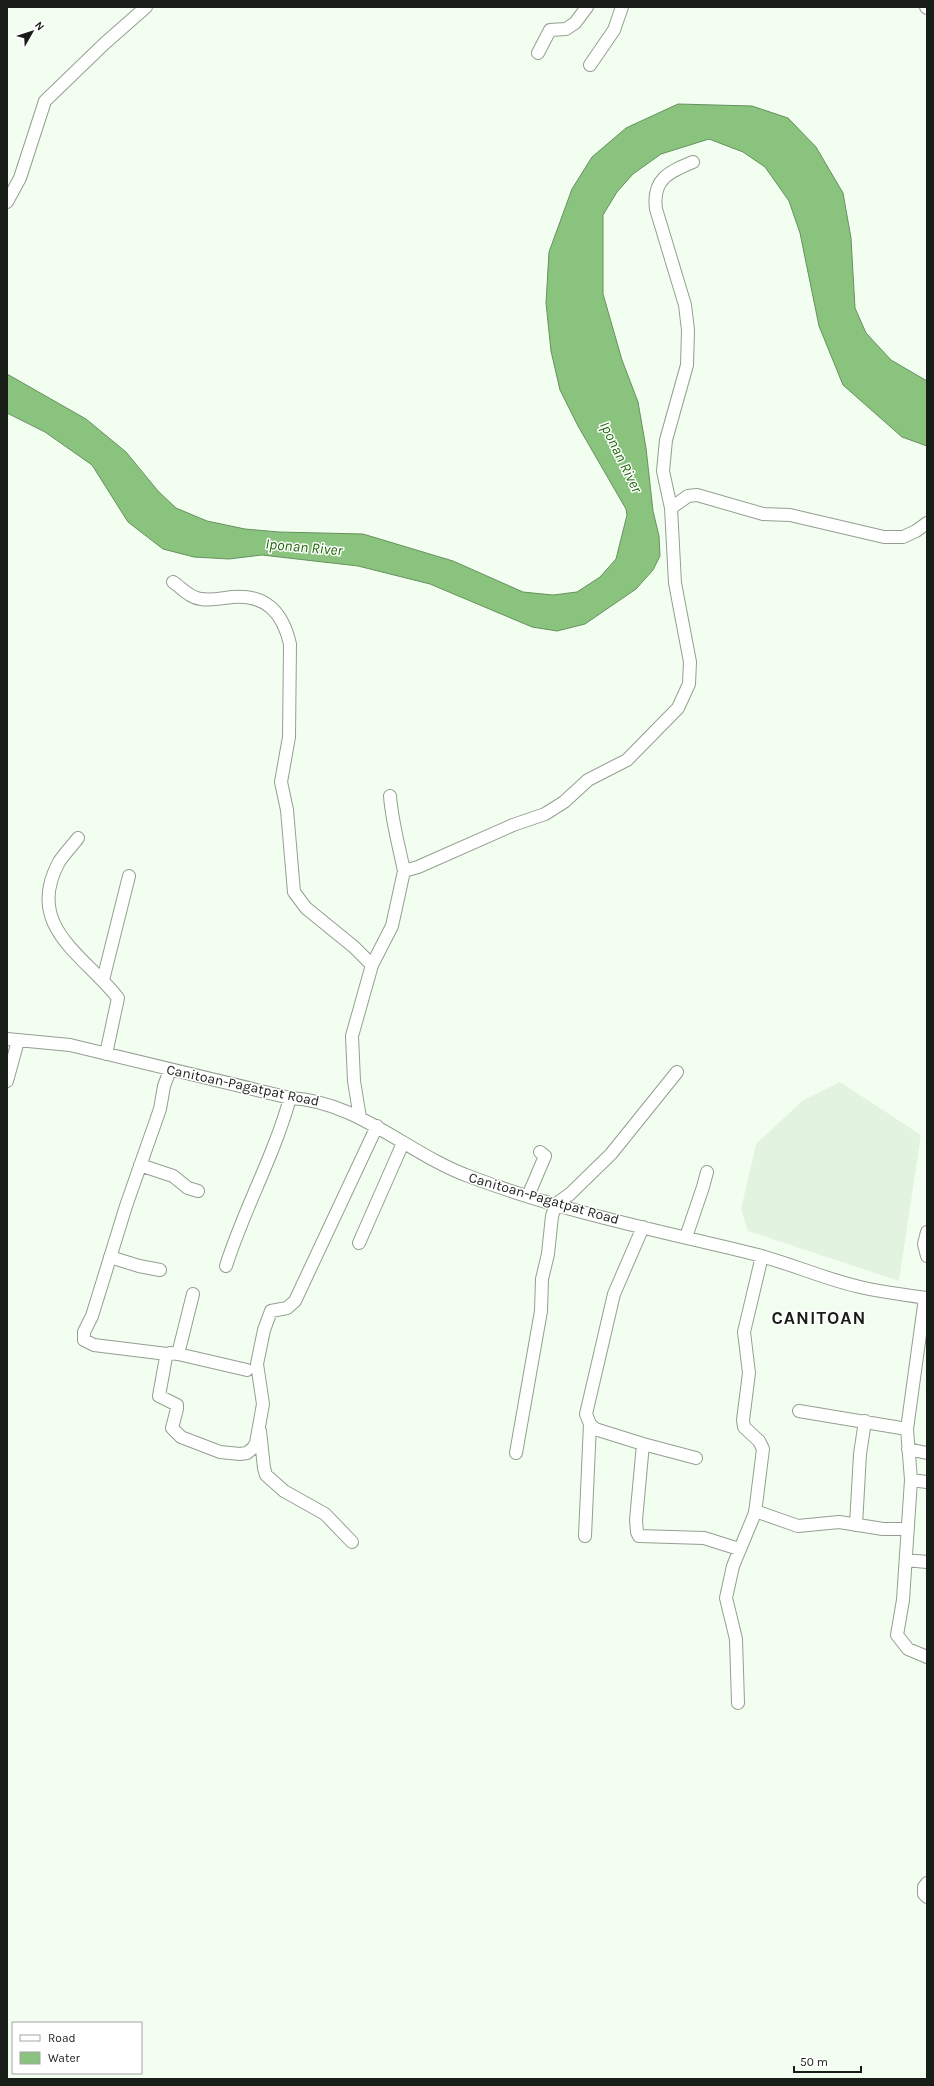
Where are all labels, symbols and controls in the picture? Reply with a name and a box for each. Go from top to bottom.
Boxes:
north arrow [12,12,52,52]
text: N [32,19,47,33]
water label: Iponan River [596,418,646,497]
water label: Iponan River [265,535,344,559]
street label: Canitoan-Pagatpat Road [165,1061,321,1110]
street label: Canitoan-Pagatpat Road [467,1169,621,1228]
district label: CANITOAN [771,1307,867,1329]
legend [12,2022,142,2074]
text: Road [48,2031,76,2045]
scale bar [794,2048,861,2074]
text: Water [48,2051,81,2065]
text: 50 m [800,2055,828,2069]

